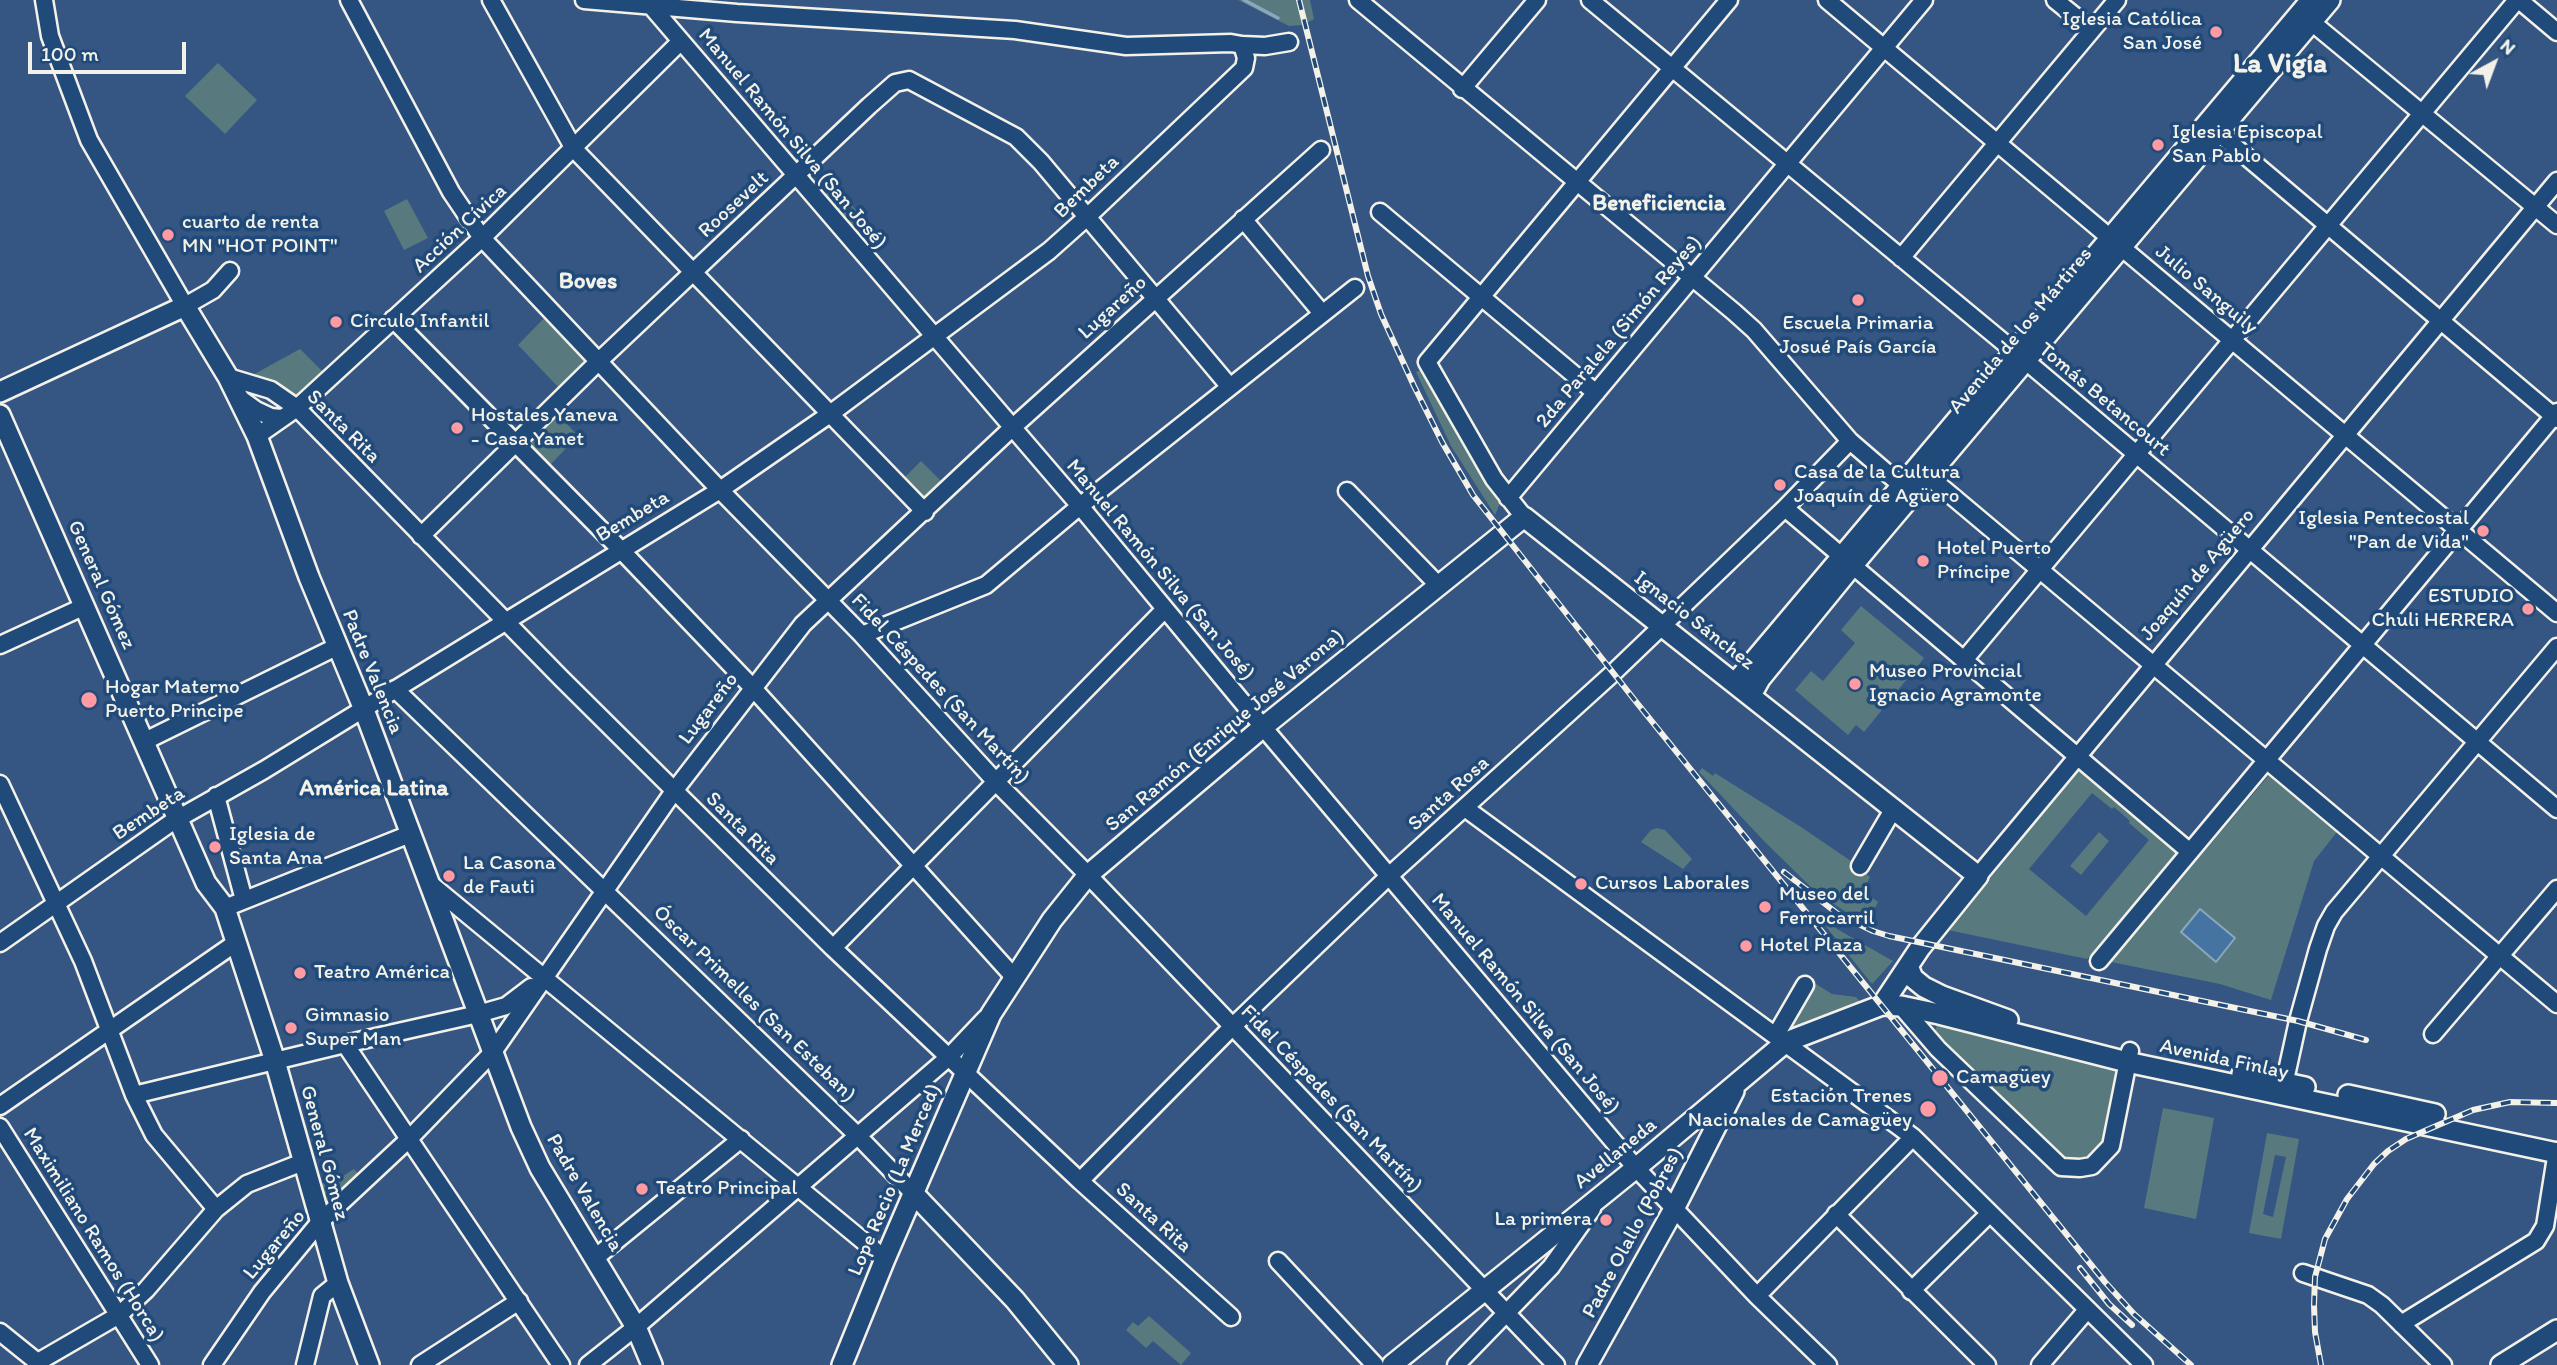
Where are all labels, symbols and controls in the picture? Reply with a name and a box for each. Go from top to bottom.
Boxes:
place label: Iglesia Católica San José [2062,7,2202,57]
street label: Manuel Ramón Silva (San José) [692,23,892,255]
marker: Iglesia Católica San José [2208,24,2224,40]
scale bar [32,28,189,72]
north arrow [2459,28,2529,98]
text: N [2496,34,2520,60]
text: 100 m [41,41,99,66]
district label: La Vigía [2233,48,2327,82]
place label: Iglesia Episcopal San Pablo [2172,120,2323,170]
marker: Iglesia Episcopal San Pablo [2150,137,2166,153]
street label: Bembeta [1049,150,1125,224]
street label: Roosevelt [694,166,774,244]
street label: Acción Cívica [408,179,512,279]
district label: Beneficiencia [1592,190,1726,218]
place label: cuarto de renta MN "HOT POINT" [182,210,338,260]
marker: cuarto de renta MN "HOT POINT" [160,227,176,243]
street label: 2da Paralela (Simón Reyes) [1531,231,1707,433]
street label: Julio Sanguily [2150,240,2262,340]
street label: Avenida de los Mártires [1944,242,2098,420]
district label: Boves [559,268,617,296]
street label: Lugareño [1073,271,1153,345]
marker: Escuela Primaria Josué País García [1850,292,1866,308]
place label: Círculo Infantil [350,309,489,335]
place label: Escuela Primaria Josué País García [1780,311,1936,361]
marker: Círculo Infantil [328,314,344,330]
street label: Tomás Betancourt [2033,337,2175,463]
street label: Santa Rita [301,385,385,469]
place label: Hostales Yaneva - Casa Yanet [471,403,618,453]
marker: Hostales Yaneva - Casa Yanet [449,420,465,436]
street label: Manuel Ramón Silva (San José) [1060,454,1260,686]
place label: Casa de la Cultura Joaquín de Agüero [1794,460,1960,510]
marker: Casa de la Cultura Joaquín de Agüero [1772,477,1788,493]
street label: Bembeta [592,485,674,549]
street label: Joaquín de Agüero [2135,504,2261,646]
place label: Iglesia Pentecostal "Pan de Vida" [2298,506,2469,556]
street label: General Gómez [61,517,141,653]
marker: Iglesia Pentecostal "Pan de Vida" [2475,523,2491,539]
place label: Hotel Puerto Príncipe [1937,536,2051,586]
marker: Hotel Puerto Príncipe [1915,553,1931,569]
street label: Ignacio Sánchez [1629,566,1759,676]
place label: ESTUDIO Chuli HERRERA [2372,584,2514,634]
street label: Fidel Céspedes (San Martín) [845,589,1035,789]
marker: ESTUDIO Chuli HERRERA [2520,601,2536,617]
street label: Padre Valencia [336,606,408,738]
street label: San Ramón (Enrique José Varona) [1101,624,1349,838]
place label: Museo Provincial Ignacio Agramonte [1869,659,2042,709]
street label: Lugareño [674,668,744,750]
place label: Hogar Materno Puerto Principe [105,675,244,725]
marker: Museo Provincial Ignacio Agramonte [1847,676,1863,692]
marker: Hogar Materno Puerto Principe [79,690,99,710]
street label: Santa Rosa [1403,751,1495,837]
district label: América Latina [299,775,449,803]
street label: Bembeta [108,781,190,847]
street label: Santa Rita [700,787,784,871]
place label: Iglesia de Santa Ana [229,822,323,872]
marker: Iglesia de Santa Ana [207,839,223,855]
place label: La Casona de Fauti [463,851,556,901]
marker: La Casona de Fauti [441,868,457,884]
place label: Cursos Laborales [1595,871,1750,897]
marker: Cursos Laborales [1573,876,1589,892]
place label: Museo del Ferrocarril [1779,882,1874,932]
street label: Manuel Ramón Silva (San José) [1425,888,1625,1120]
marker: Museo del Ferrocarril [1757,899,1773,915]
street label: Óscar Primelles (San Esteban) [647,901,861,1107]
place label: Hotel Plaza [1760,933,1862,959]
marker: Hotel Plaza [1738,938,1754,954]
place label: Teatro América [314,960,450,986]
marker: Teatro América [292,965,308,981]
street label: Fidel Céspedes (San Martín) [1235,1000,1427,1198]
place label: Gimnasio Super Man [305,1003,401,1053]
marker: Gimnasio Super Man [283,1020,299,1036]
street label: Avenida Finlay [2157,1034,2291,1086]
place label: Camagüey [1956,1065,2051,1091]
marker: Camagüey [1930,1068,1950,1088]
street label: Lope Recio (La Merced) [843,1080,947,1280]
street label: General Gómez [294,1083,354,1223]
place label: Estación Trenes Nacionales de Camagüey [1688,1084,1912,1134]
marker: Estación Trenes Nacionales de Camagüey [1918,1099,1938,1119]
street label: Avellaneda [1569,1113,1663,1195]
street label: Maximiliano Ramos (Horca) [17,1123,169,1347]
street label: Padre Valencia [540,1129,628,1257]
street label: Padre Olallo (Pobres) [1577,1143,1689,1323]
place label: Teatro Principal [656,1176,797,1202]
street label: Santa Rita [1110,1177,1196,1259]
marker: Teatro Principal [634,1181,650,1197]
street label: Lugareño [238,1205,312,1285]
place label: La primera [1494,1207,1592,1233]
marker: La primera [1598,1212,1614,1228]

